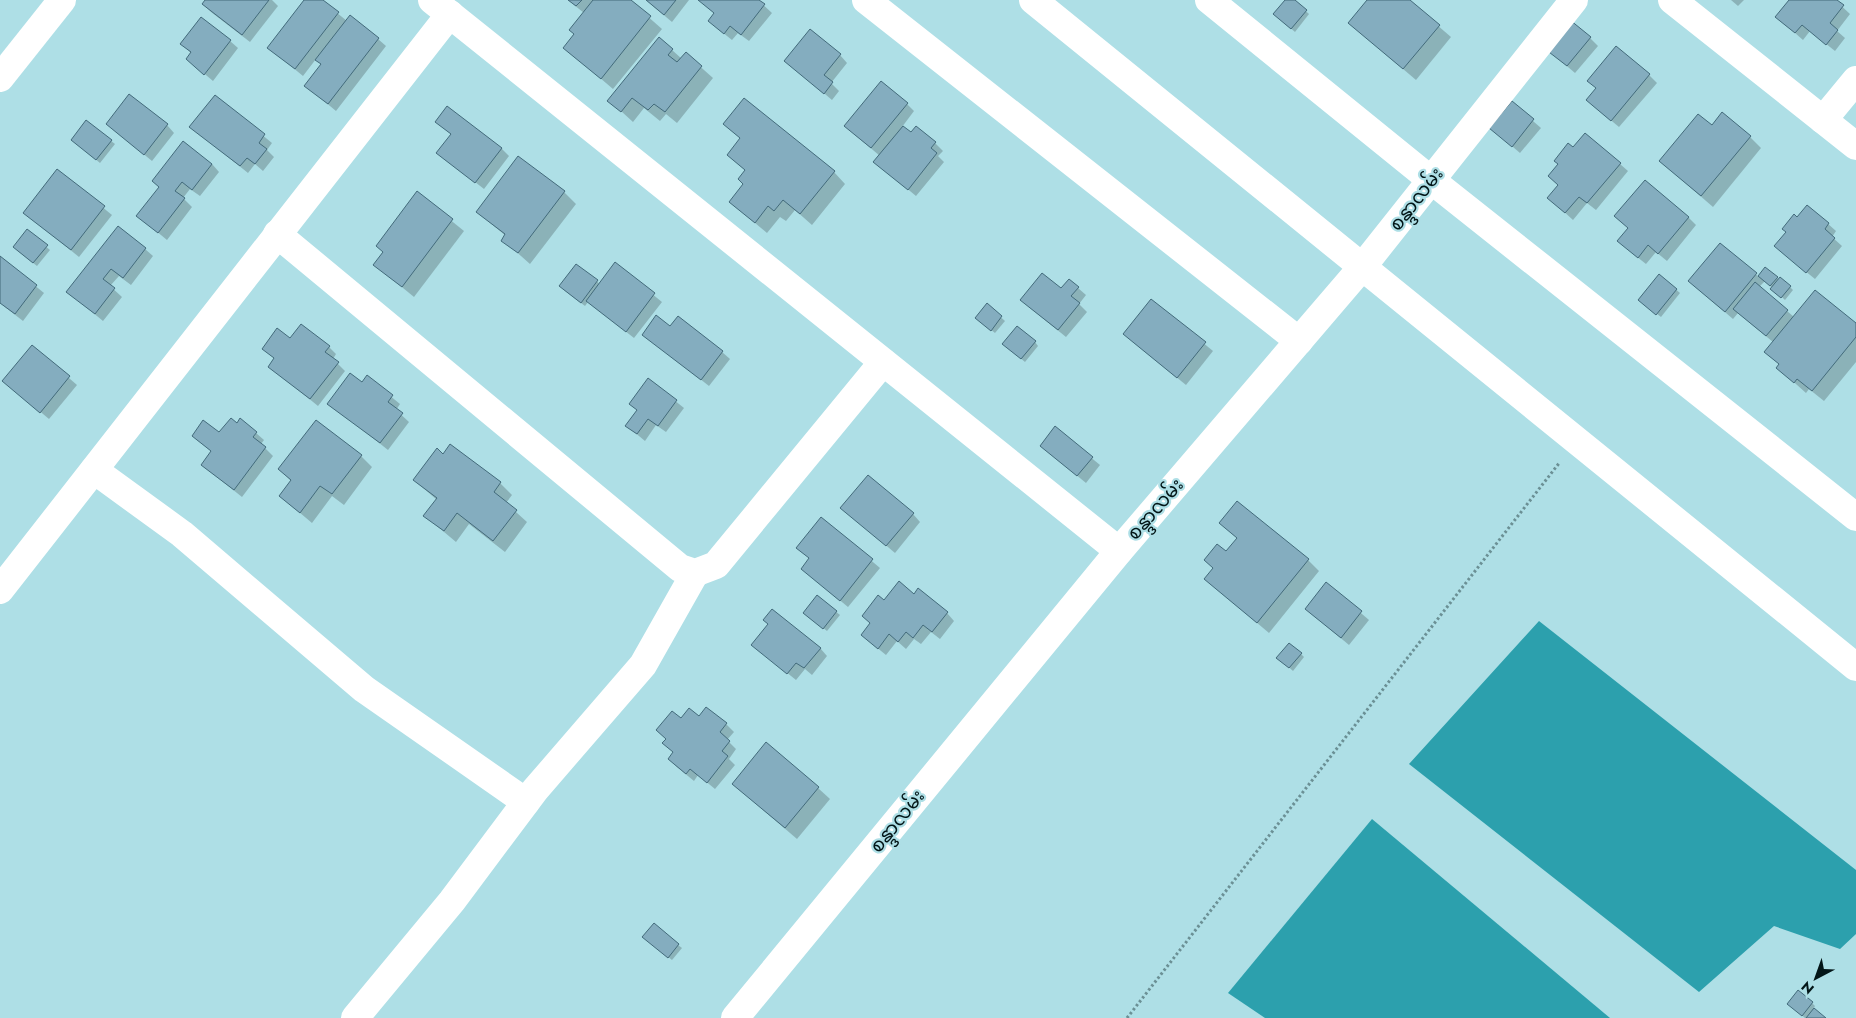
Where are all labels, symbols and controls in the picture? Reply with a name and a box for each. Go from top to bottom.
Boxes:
street label: စန္ဒာလမ်း [1382,161,1451,238]
street label: စန္ဒာလမ်း [1120,471,1191,547]
street label: စန္ဒာလမ်း [862,783,933,860]
north arrow [1791,953,1841,1003]
text: N [1797,977,1818,999]

